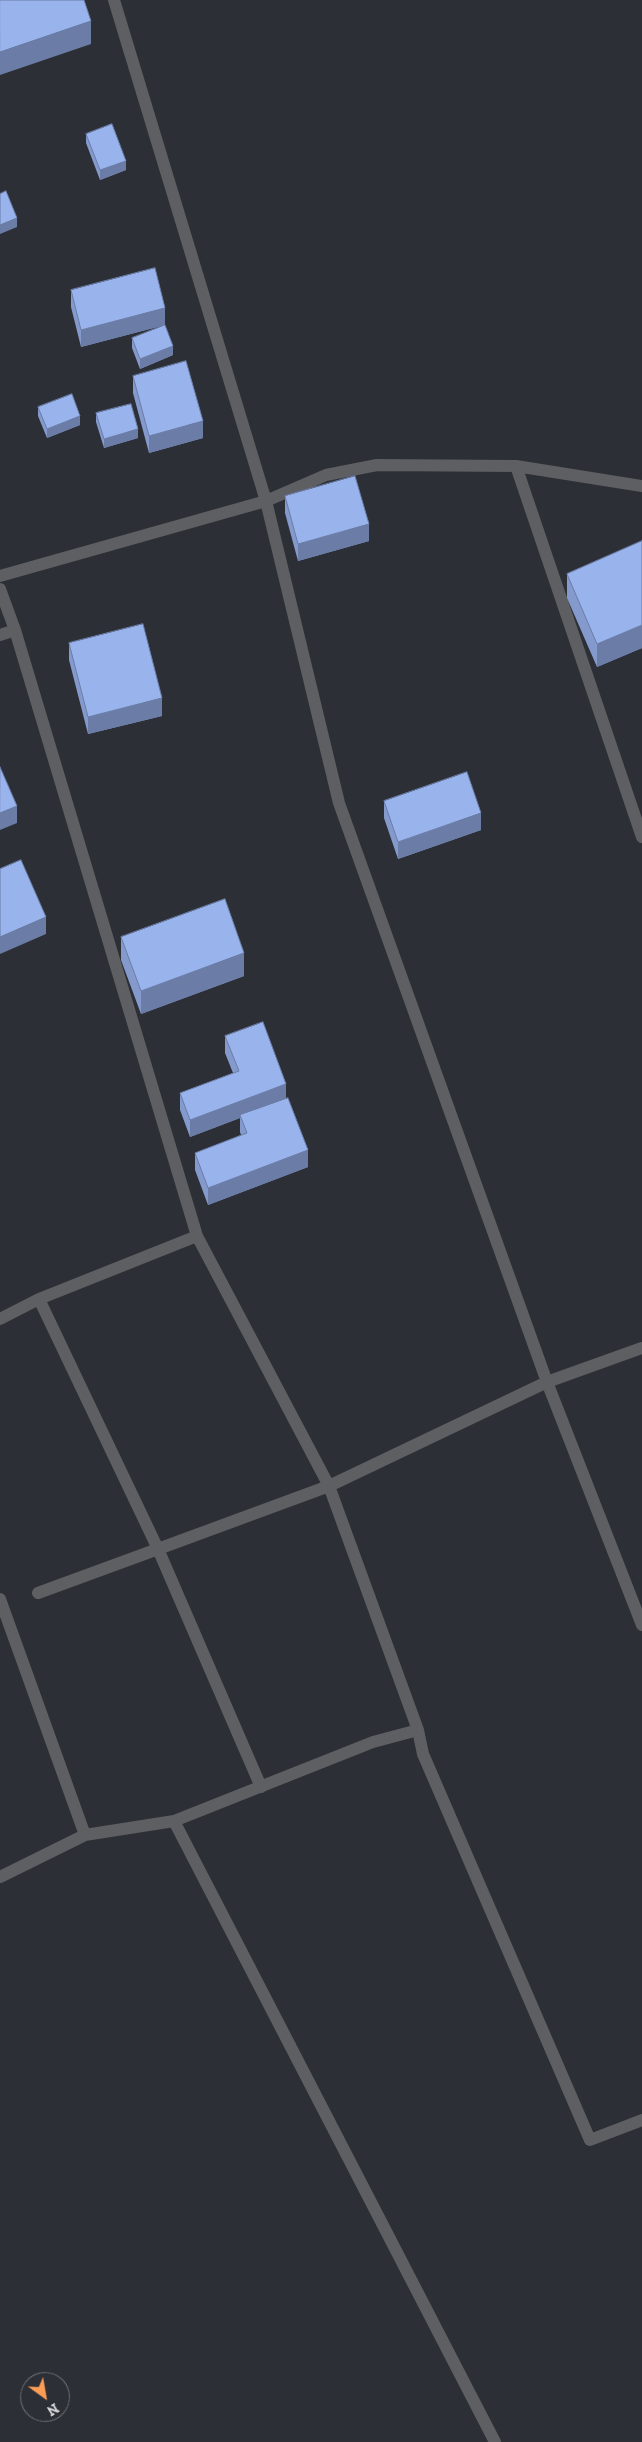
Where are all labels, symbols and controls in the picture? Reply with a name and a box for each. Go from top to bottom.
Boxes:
north arrow [20,2372,70,2422]
text: N [44,2399,62,2419]

